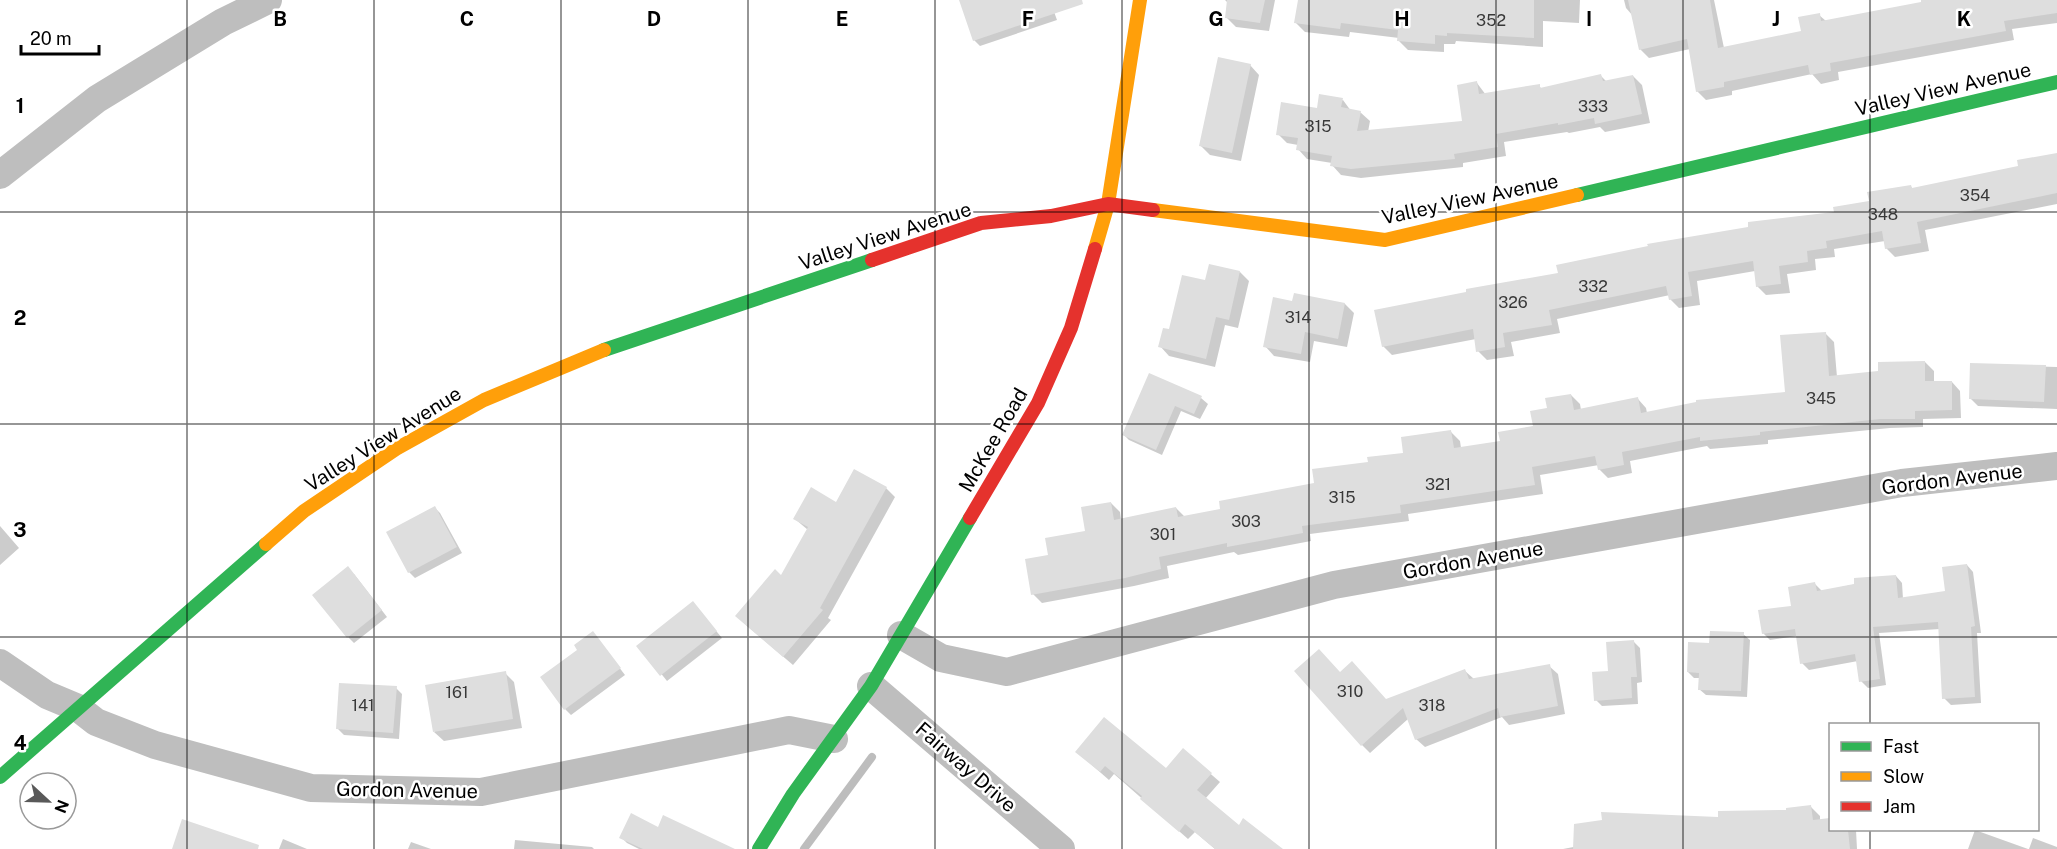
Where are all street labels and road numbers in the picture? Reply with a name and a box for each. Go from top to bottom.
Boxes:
street label: Valley View Avenue [1853,57,2033,121]
street label: Valley View Avenue [1380,169,1560,229]
street label: Valley View Avenue [796,197,974,275]
street label: Valley View Avenue [300,381,466,497]
street label: McKee Road [954,384,1032,496]
street label: Gordon Avenue [1880,458,2024,500]
street label: Gordon Avenue [1401,536,1545,584]
street label: Fairway Drive [911,717,1021,817]
street label: Gordon Avenue [336,777,478,803]

